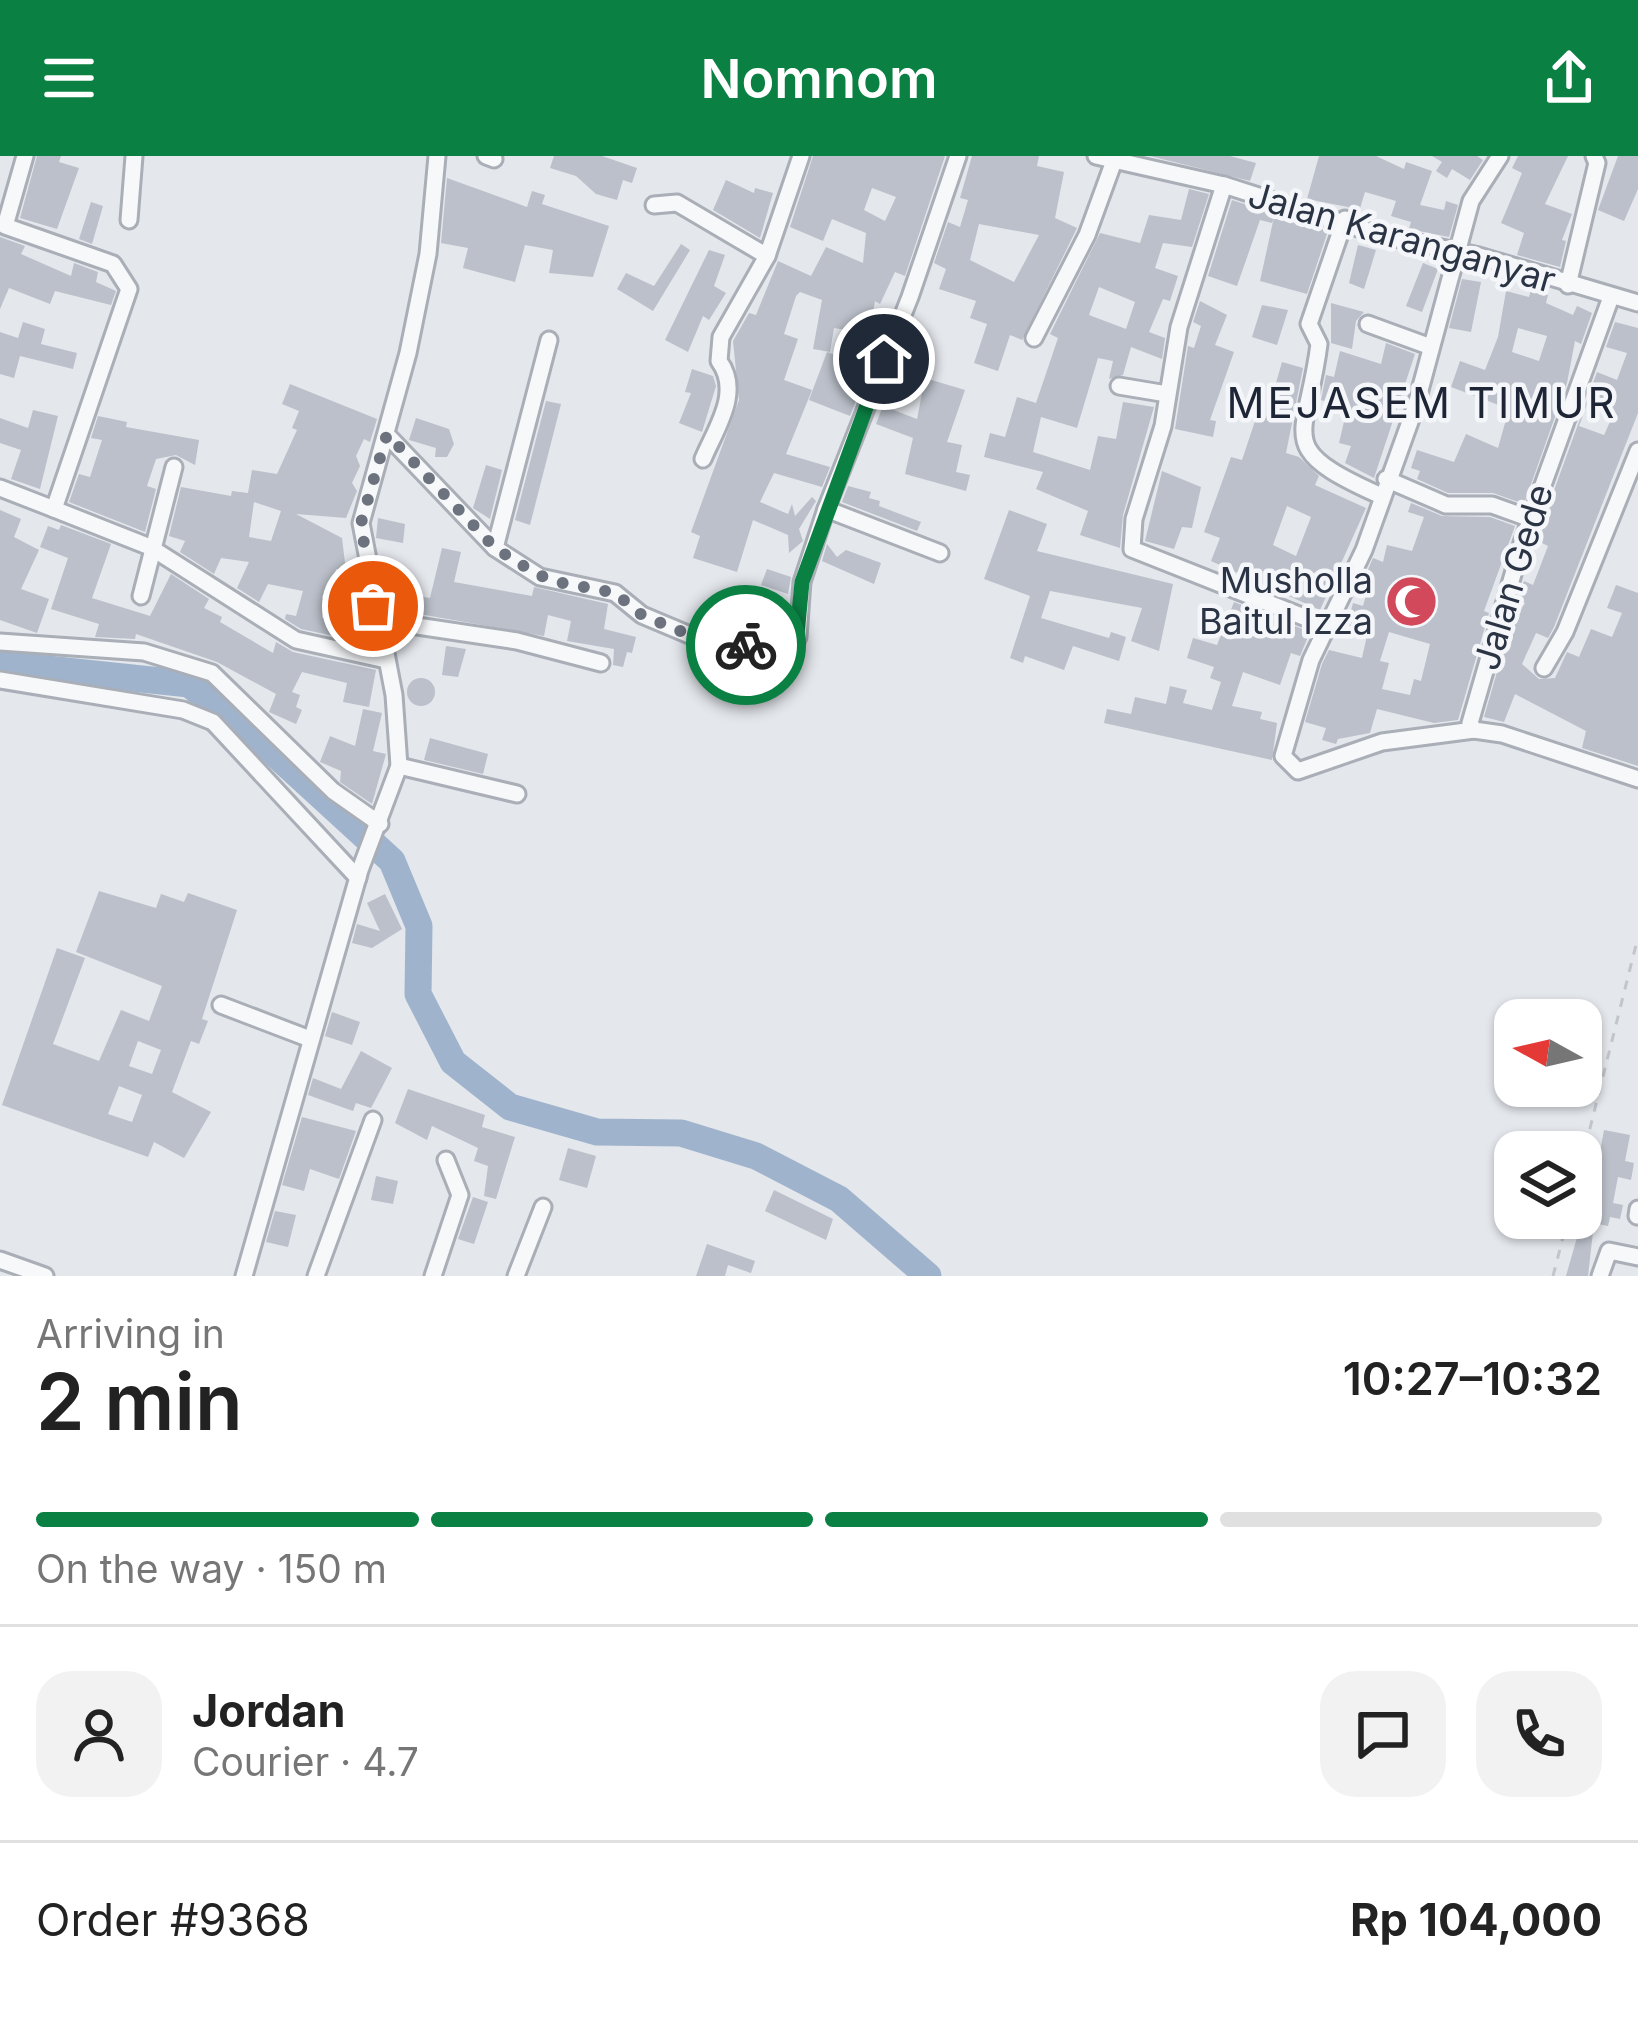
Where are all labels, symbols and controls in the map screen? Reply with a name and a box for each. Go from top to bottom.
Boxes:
icon: menu [36,45,102,111]
icon: share [1536,45,1602,111]
text: Nomnom [700,46,938,111]
street label: Jalan Karanganyar [1243,172,1561,302]
pin [833,308,935,410]
icon: home [851,326,917,392]
district label: MEJASEM TIMUR [1227,377,1617,428]
street label: Jalan Gede [1464,479,1562,675]
pin [322,555,424,657]
place label: Musholla Baitul Izza [1199,558,1373,643]
icon: bag [340,573,406,639]
mosque icon: Musholla Baitul Izza [1384,573,1440,629]
courier [686,585,806,705]
icon: bike [713,612,779,678]
north arrow [1494,999,1602,1107]
map controls [1494,999,1602,1239]
button: layers [1494,1131,1602,1239]
text: Arriving in [36,1310,225,1357]
text: 10:27–10:32 [1343,1351,1602,1406]
text: 2 min [36,1354,243,1449]
text: On the way · 150 m [36,1545,387,1592]
button: person [36,1671,162,1797]
button: chat [1320,1671,1446,1797]
button: phone [1476,1671,1602,1797]
text: Jordan [192,1683,346,1738]
text: Courier · 4.7 [192,1738,419,1785]
text: Order #9368 [36,1892,310,1947]
text: Rp 104,000 [1350,1892,1602,1947]

